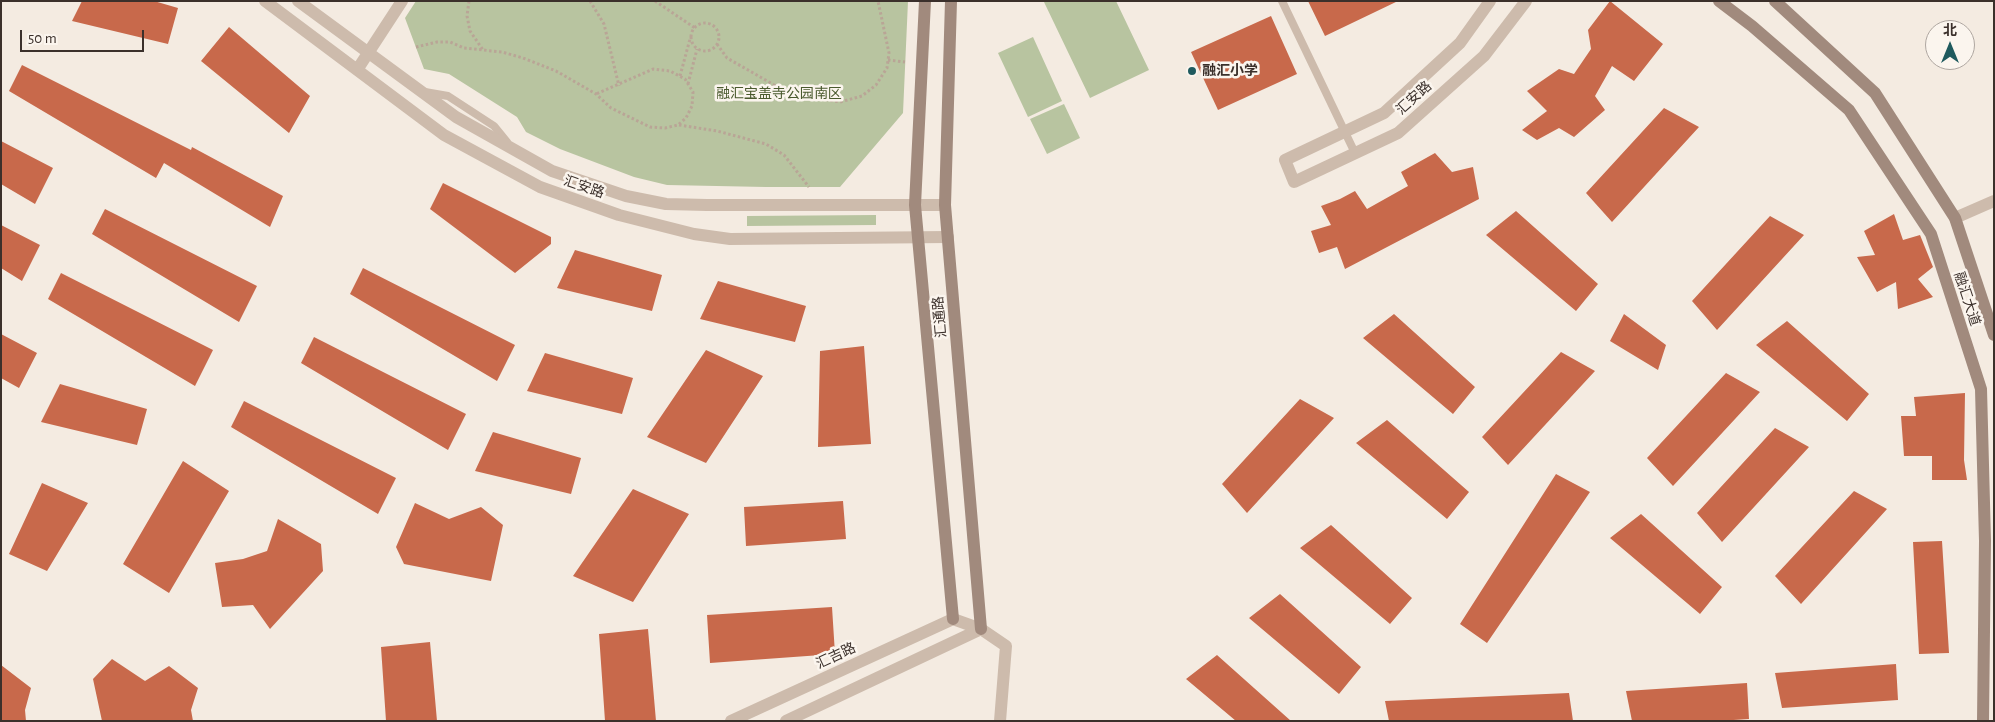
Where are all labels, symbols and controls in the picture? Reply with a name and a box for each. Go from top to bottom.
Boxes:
scale bar [22,20,146,52]
north arrow [1925,20,1975,70]
text: 北 [1943,24,1957,38]
text: 50 m [28,31,57,46]
place label: 融汇小学 [1202,63,1258,79]
marker: 融汇小学 [1186,65,1198,77]
street label: 汇安路 [1393,78,1435,118]
park label: 融汇宝盖寺公园南区 [716,86,842,102]
street label: 汇安路 [561,172,607,202]
street label: 融汇大道 [1950,270,1984,328]
street label: 汇通路 [930,295,950,339]
street label: 汇吉路 [813,640,859,672]

